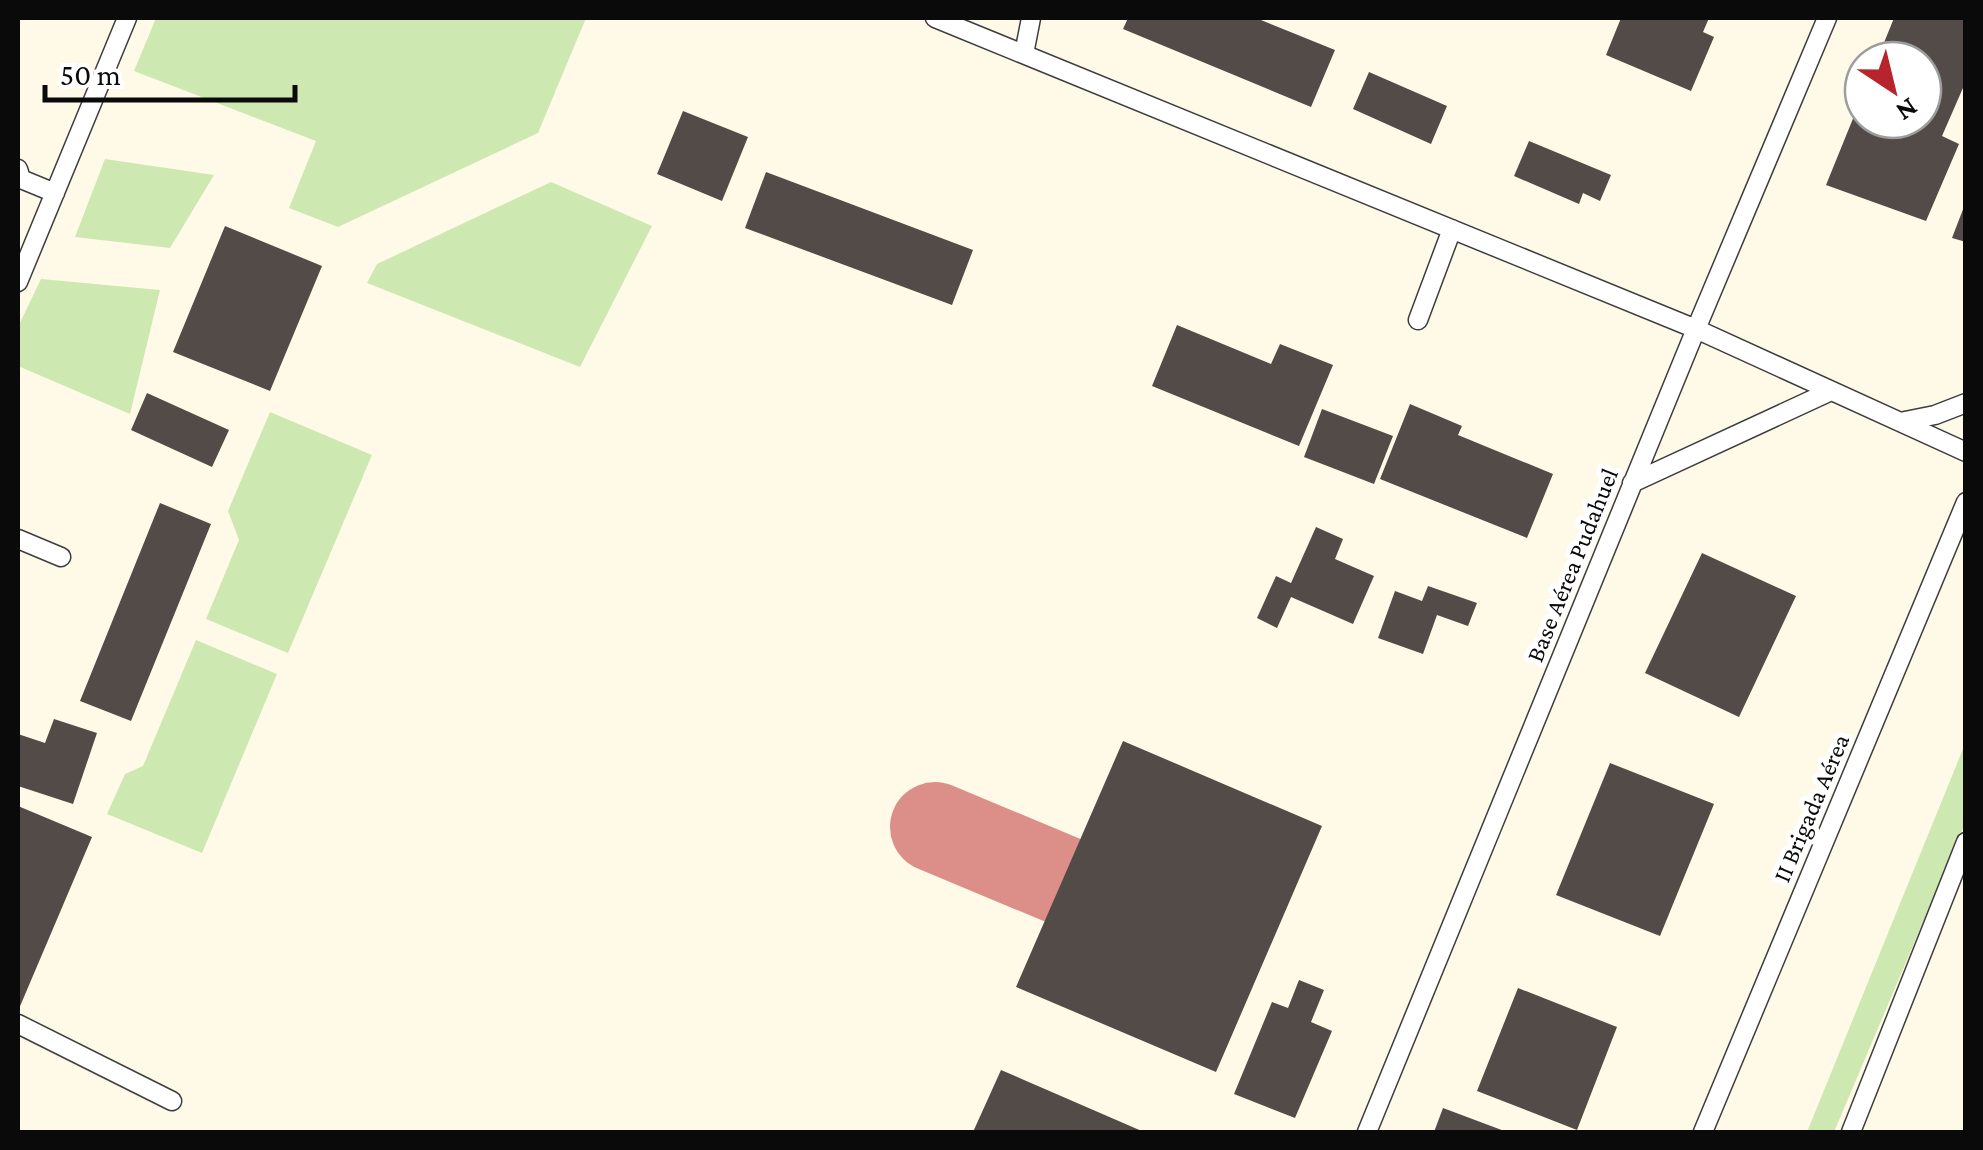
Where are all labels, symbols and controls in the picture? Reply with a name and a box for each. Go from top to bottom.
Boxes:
scale bar [45,40,295,102]
north arrow [1843,40,1943,140]
text: 50 m [60,58,121,91]
text: N [1890,92,1924,128]
street label: Base Aérea Pudahuel [1521,464,1623,666]
street label: II Brigada Aérea [1768,730,1855,886]

